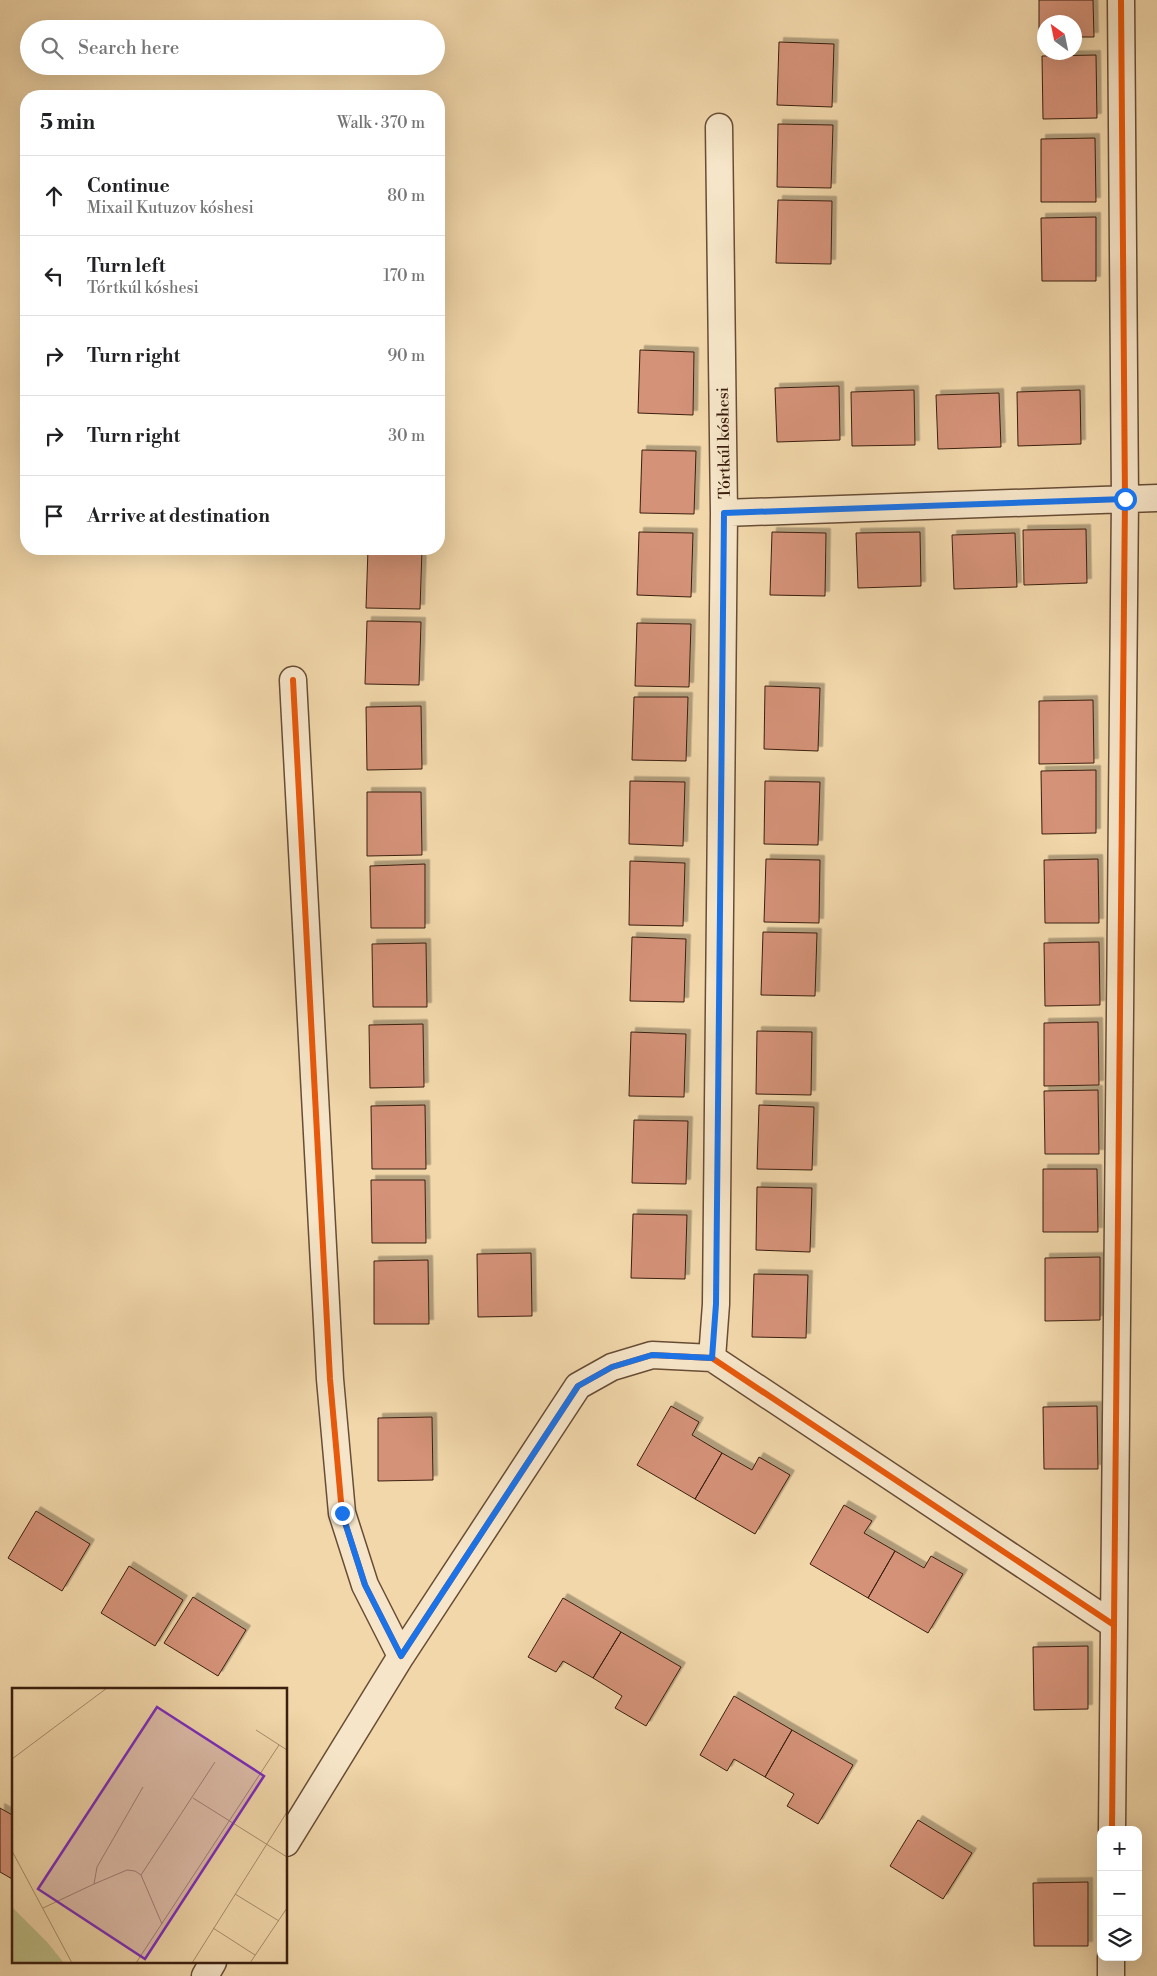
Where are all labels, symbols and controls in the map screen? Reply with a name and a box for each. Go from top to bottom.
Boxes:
north arrow [1037,15,1082,60]
search box [20,20,445,75]
icon: search [38,34,66,62]
text: Search here [78,36,179,60]
text: 5 min [40,110,95,136]
text: Walk · 370 m [337,113,425,133]
text: Continue [87,174,170,198]
icon: ahead [40,182,68,210]
text: 80 m [387,186,425,206]
text: Mixail Kutuzov kóshesi [87,198,254,218]
text: Turn left [87,254,166,278]
icon: left [40,262,68,290]
text: 170 m [383,266,425,286]
text: Tórtkúl kóshesi [87,278,199,298]
icon: right [40,342,68,370]
text: Turn right [87,344,180,368]
text: 90 m [387,346,425,366]
street label: Tórtkúl kóshesi [713,387,735,499]
icon: right [40,422,68,450]
text: Turn right [87,424,180,448]
text: 30 m [388,426,425,446]
route start [1114,488,1137,511]
icon: arrive [40,502,68,530]
text: Arrive at destination [87,504,270,528]
route end [331,1502,354,1525]
inset map [12,1688,288,1964]
map controls [1097,1826,1142,1961]
button: + [1097,1826,1142,1871]
button: − [1097,1871,1142,1916]
button: layers [1097,1916,1142,1961]

